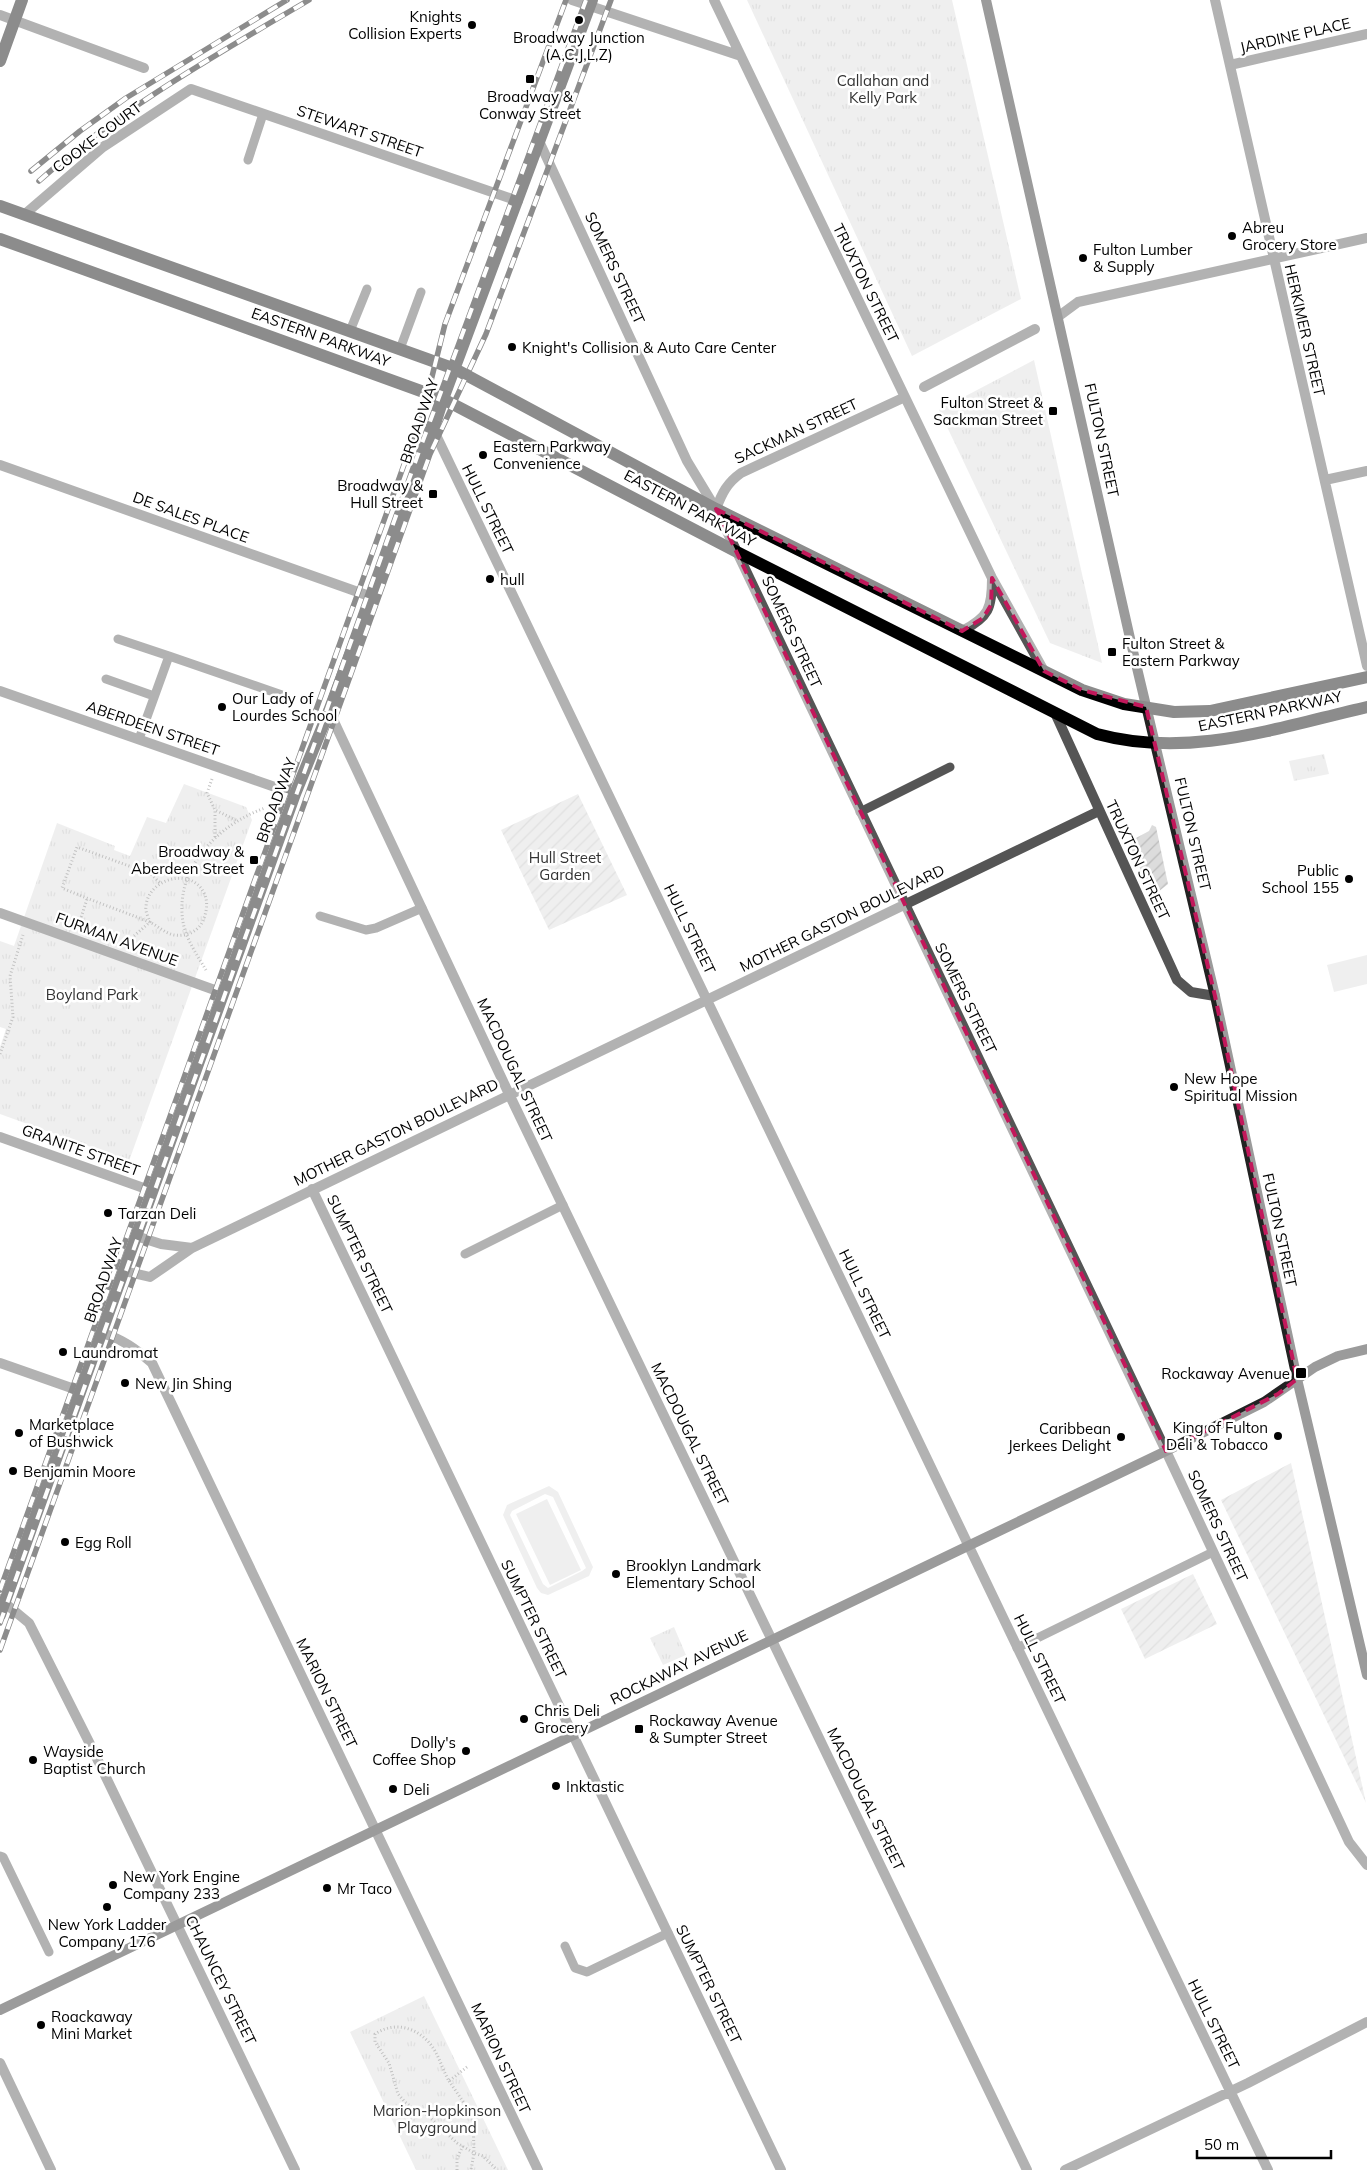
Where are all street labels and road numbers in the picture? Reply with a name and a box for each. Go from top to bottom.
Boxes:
street label: JARDINE PLACE [1238,13,1352,57]
street label: COOKE COURT [49,97,145,177]
street label: STEWART STREET [295,101,425,161]
street label: SOMERS STREET [581,209,649,327]
street label: TRUXTON STREET [829,220,903,346]
street label: HERKIMER STREET [1281,262,1329,398]
street label: EASTERN PARKWAY [249,303,394,371]
street label: BROADWAY [396,375,443,466]
street label: FULTON STREET [1081,381,1123,499]
street label: SACKMAN STREET [731,394,861,468]
street label: HULL STREET [458,461,518,557]
street label: EASTERN PARKWAY [621,465,760,551]
street label: DE SALES PLACE [130,487,252,547]
street label: SOMERS STREET [758,573,826,691]
street label: EASTERN PARKWAY [1196,686,1344,736]
street label: ABERDEEN STREET [84,696,222,760]
street label: BROADWAY [252,754,300,845]
street label: FULTON STREET [1171,775,1215,893]
street label: TRUXTON STREET [1102,797,1174,923]
street label: MOTHER GASTON BOULEVARD [737,860,947,976]
street label: HULL STREET [660,881,720,977]
street label: FURMAN AVENUE [53,908,181,970]
street label: SOMERS STREET [931,939,1001,1057]
street label: MACDOUGAL STREET [473,995,557,1145]
street label: MOTHER GASTON BOULEVARD [291,1074,501,1190]
street label: GRANITE STREET [19,1120,143,1180]
street label: FULTON STREET [1259,1171,1301,1289]
street label: SUMPTER STREET [323,1191,397,1317]
street label: BROADWAY [80,1234,127,1325]
street label: HULL STREET [835,1246,895,1342]
street label: MACDOUGAL STREET [647,1359,733,1509]
street label: SOMERS STREET [1184,1467,1252,1585]
street label: SUMPTER STREET [497,1556,571,1682]
street label: HULL STREET [1010,1611,1070,1707]
street label: ROCKAWAY AVENUE [607,1625,751,1709]
street label: MARION STREET [292,1635,362,1751]
street label: MACDOUGAL STREET [823,1724,909,1874]
street label: CHAUNCEY STREET [181,1912,261,2048]
street label: SUMPTER STREET [672,1921,746,2047]
street label: HULL STREET [1184,1976,1244,2072]
street label: MARION STREET [467,2000,535,2116]

